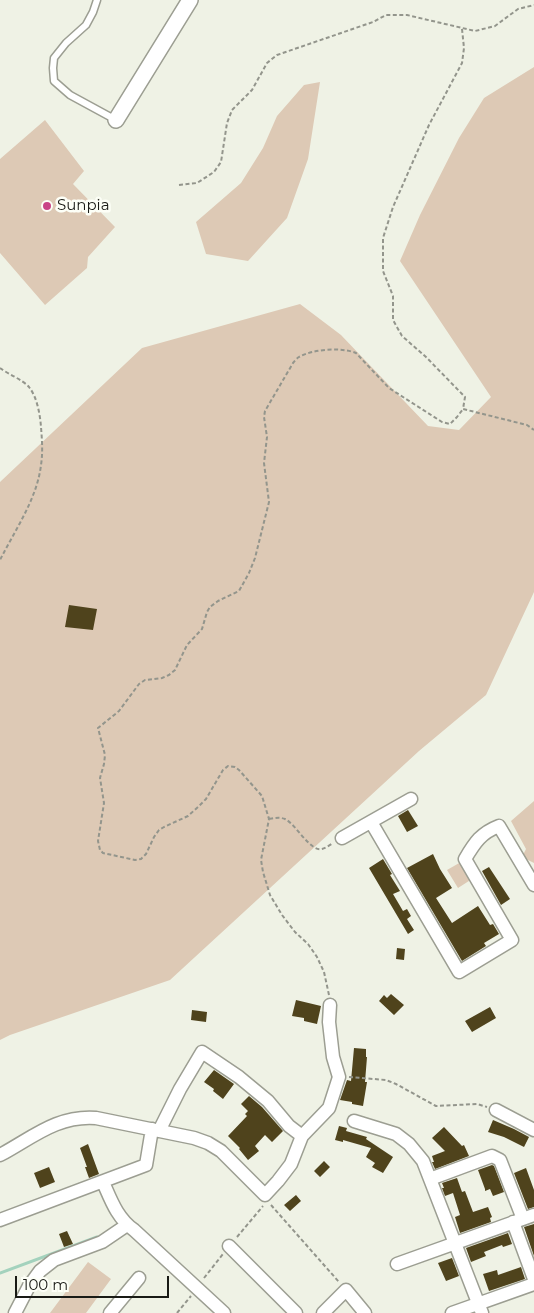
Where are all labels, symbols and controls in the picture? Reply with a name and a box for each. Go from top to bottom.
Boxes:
place label: Sunpia [57,197,109,215]
marker: Sunpia [41,200,53,212]
scale bar [18,1266,171,1298]
text: 100 m [23,1275,68,1294]

